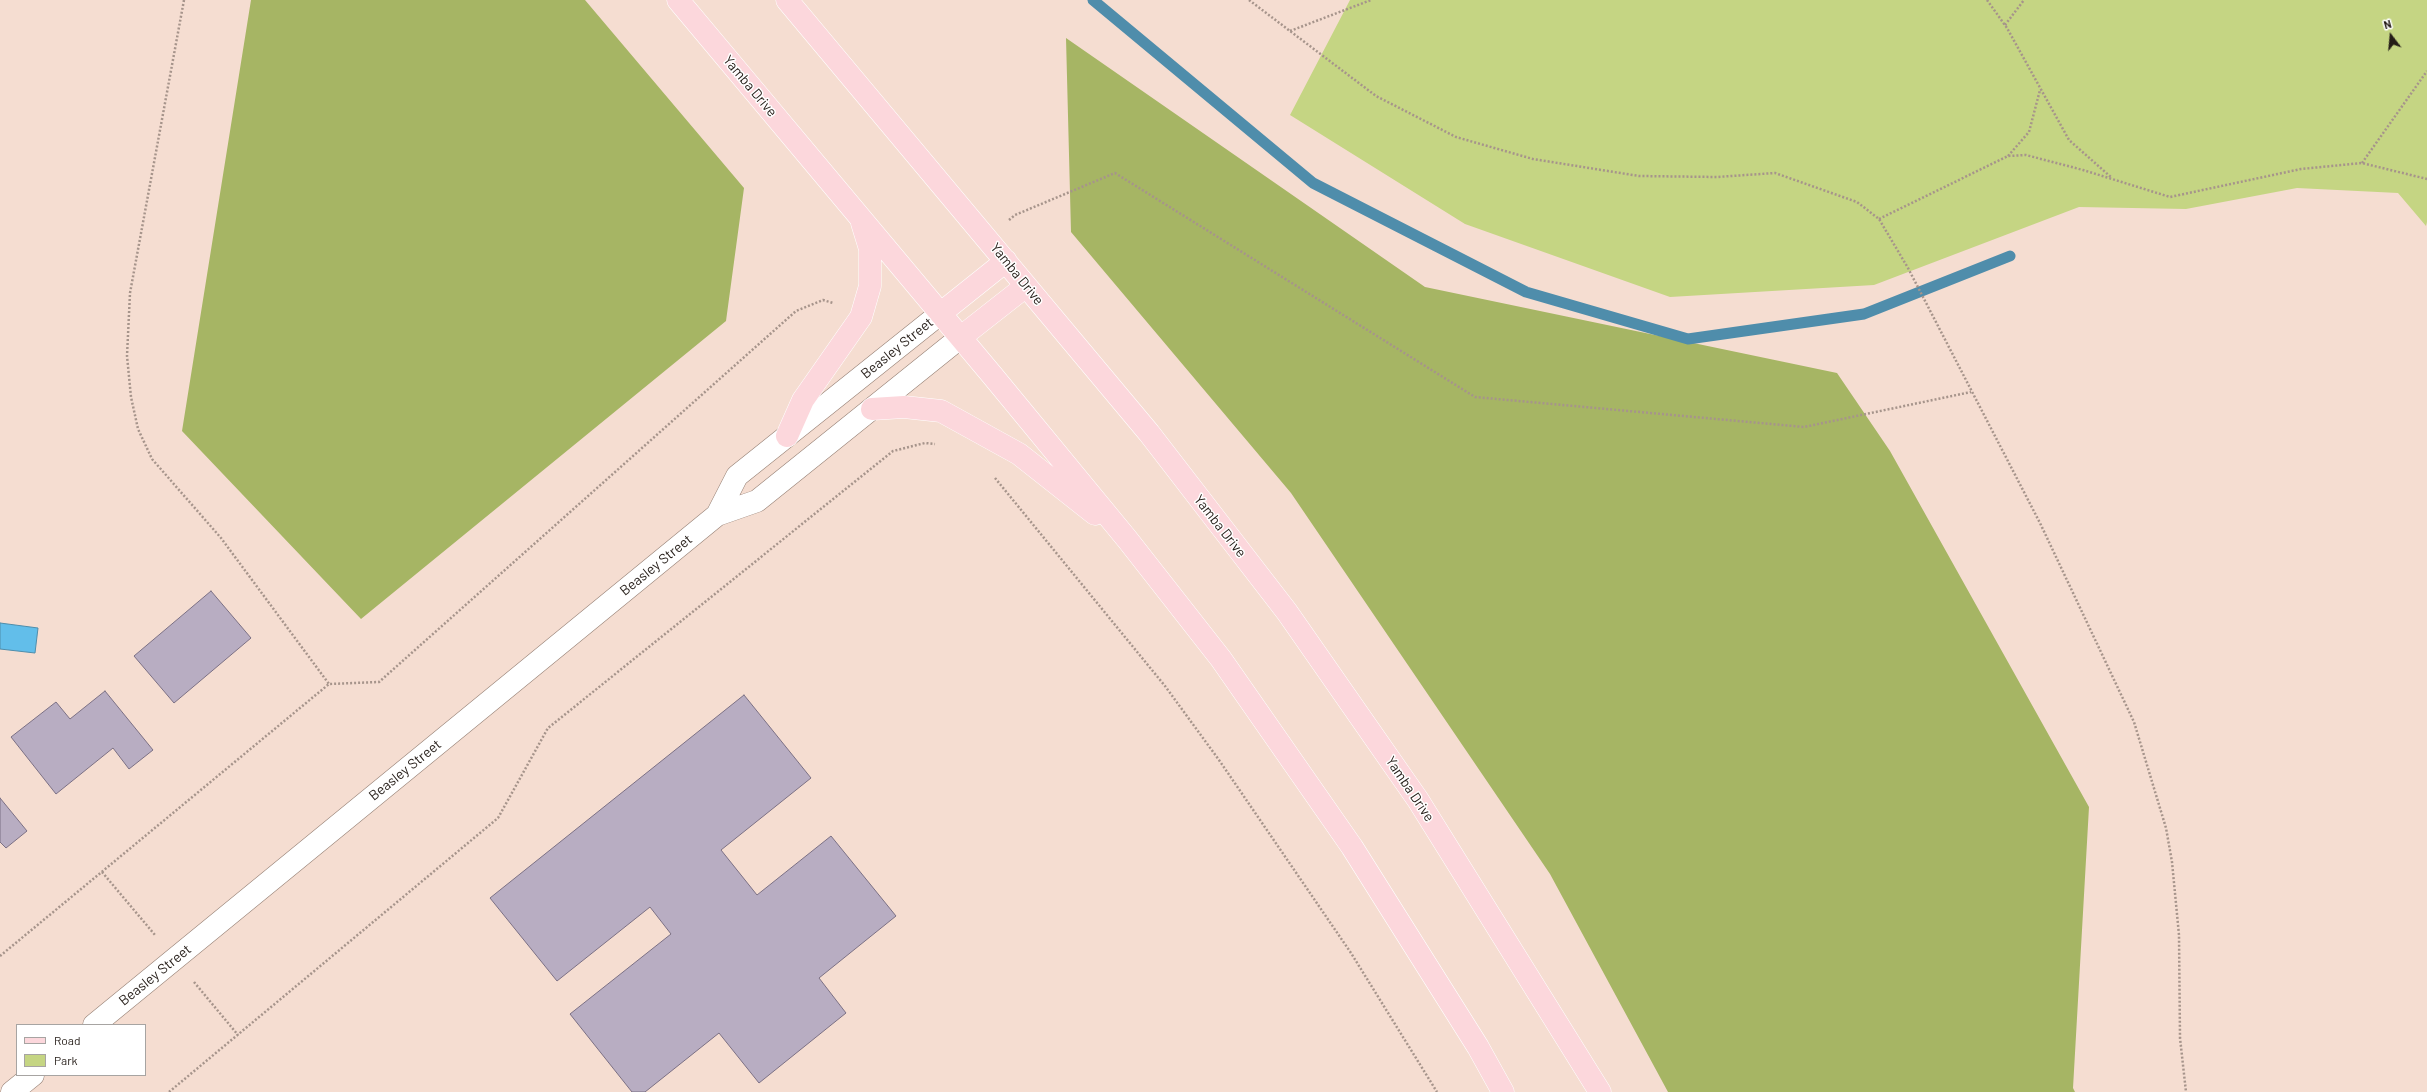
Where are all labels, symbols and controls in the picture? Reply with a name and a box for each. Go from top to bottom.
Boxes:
north arrow [2371,16,2411,56]
text: N [2382,17,2393,31]
street label: Yamba Drive [720,52,780,120]
street label: Yamba Drive [987,240,1047,308]
street label: Beasley Street [858,314,936,382]
street label: Yamba Drive [1190,491,1250,561]
street label: Beasley Street [617,531,695,599]
street label: Beasley Street [366,736,444,804]
street label: Yamba Drive [1382,753,1438,825]
street label: Beasley Street [116,941,194,1009]
legend [16,1024,146,1076]
text: Road [54,1033,81,1047]
text: Park [54,1053,78,1067]

